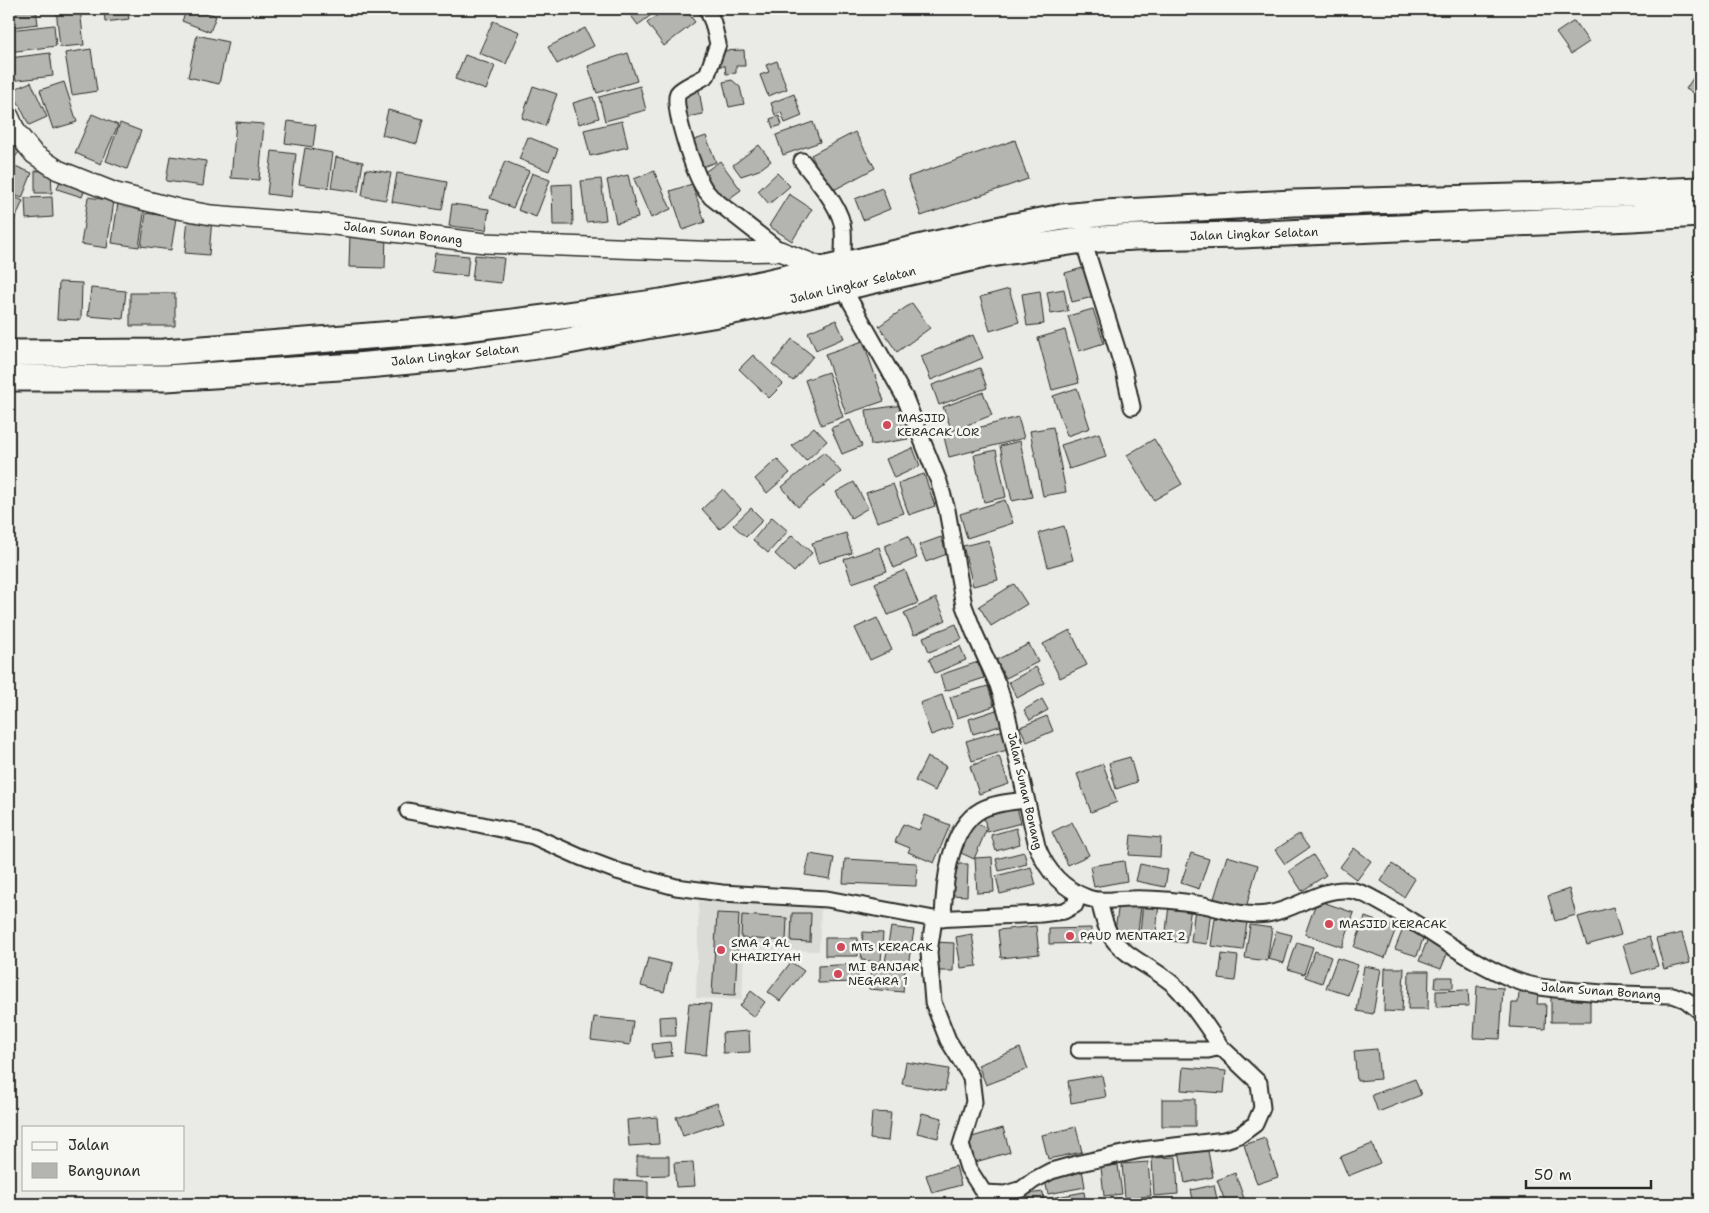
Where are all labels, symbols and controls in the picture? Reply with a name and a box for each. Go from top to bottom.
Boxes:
street label: Jalan Sunan Bonang [342,218,464,248]
street label: Jalan Lingkar Selatan [1190,224,1318,244]
street label: Jalan Lingkar Selatan [789,263,917,307]
street label: Jalan Lingkar Selatan [390,340,520,370]
place label: MASJID KERACAK LOR [897,410,979,440]
marker: MASJID KERACAK LOR [881,419,893,431]
street label: Jalan Sunan Bonang [1004,731,1046,851]
place label: MASJID KERACAK [1339,916,1447,932]
marker: MASJID KERACAK [1323,918,1335,930]
place label: PAUD MENTARI 2 [1080,928,1186,944]
marker: PAUD MENTARI 2 [1064,930,1076,942]
place label: SMA 4 AL KHAIRIYAH [731,935,801,965]
place label: MTs KERACAK [851,939,933,955]
marker: MTs KERACAK [835,941,847,953]
marker: SMA 4 AL KHAIRIYAH [715,944,727,956]
place label: MI BANJAR NEGARA 1 [848,959,919,989]
marker: MI BANJAR NEGARA 1 [832,968,844,980]
street label: Jalan Sunan Bonang [1541,979,1661,1003]
legend [22,1126,185,1190]
text: Jalan [68,1135,109,1155]
scale bar [1526,1158,1652,1190]
text: Bangunan [68,1161,140,1181]
text: 50 m [1534,1165,1572,1185]

